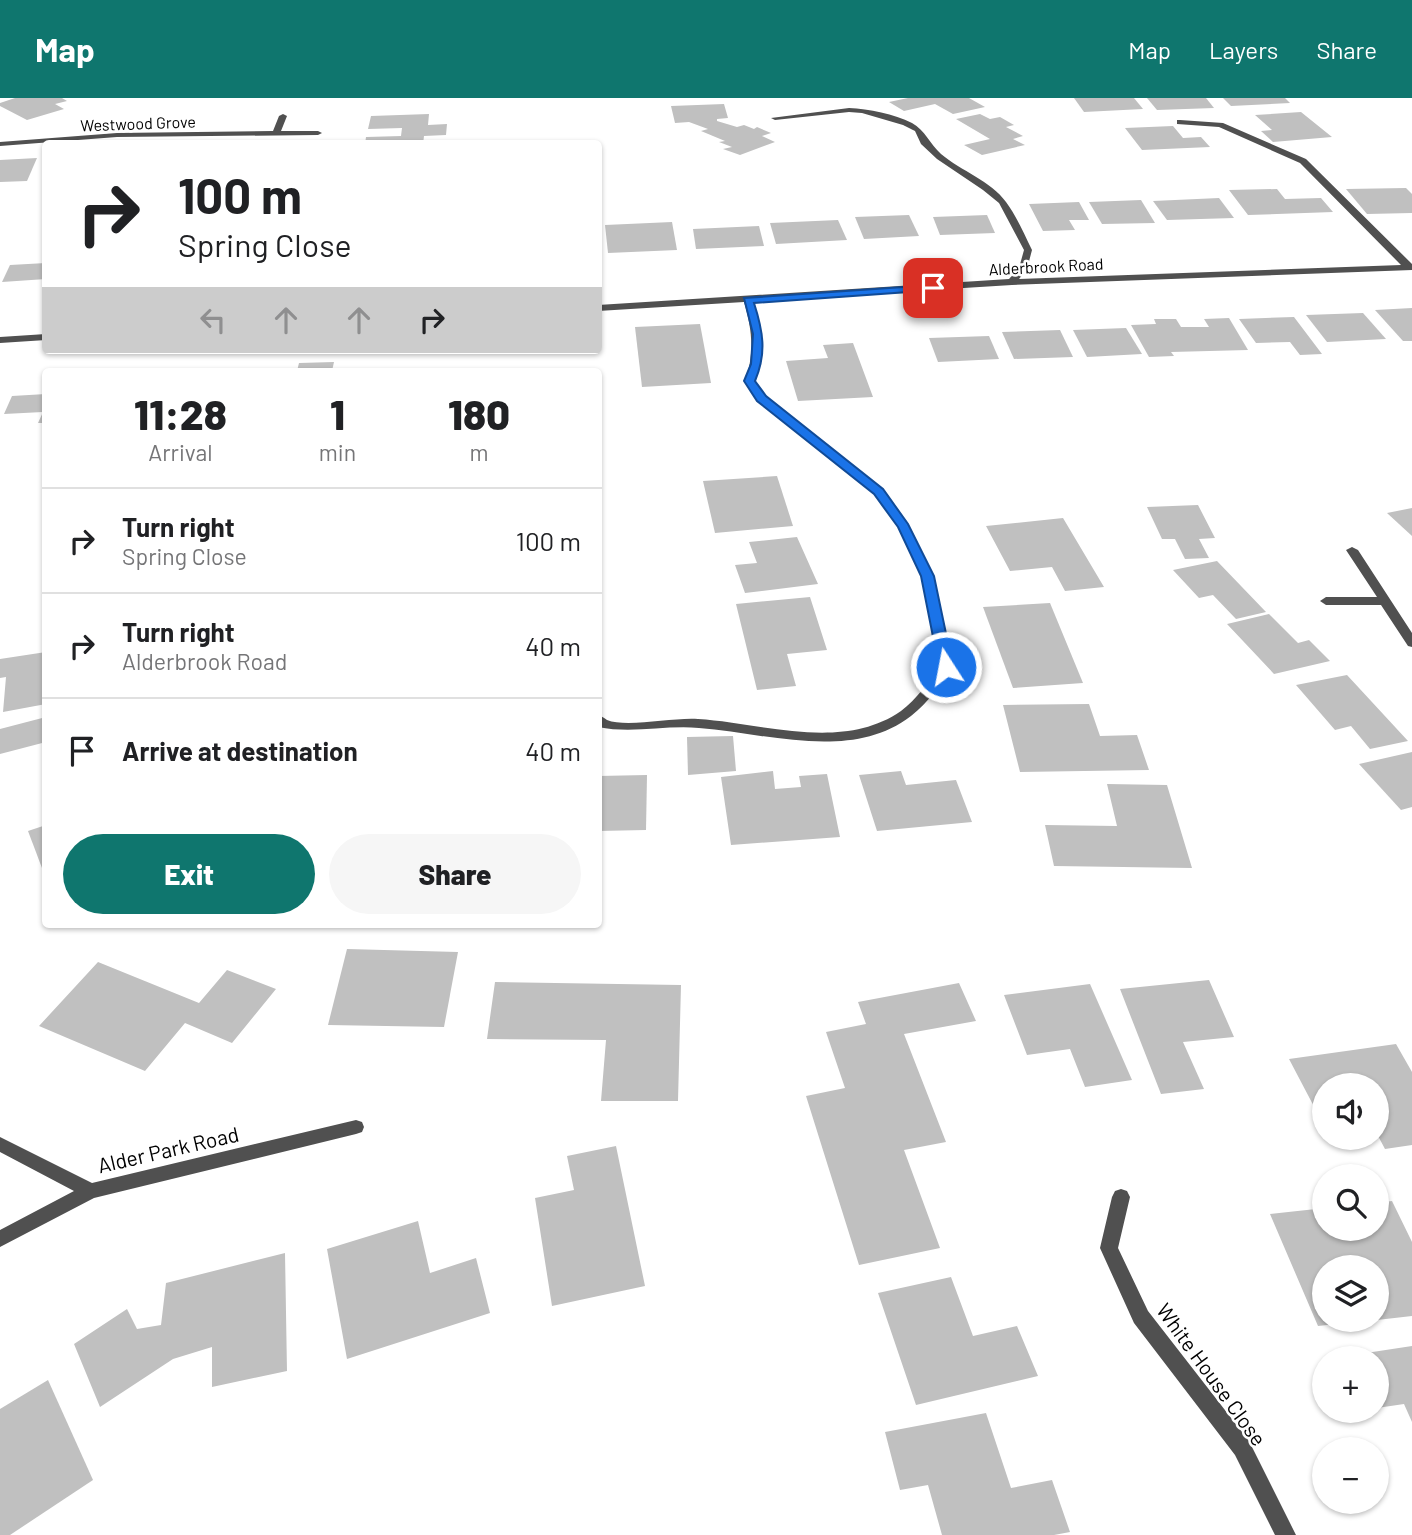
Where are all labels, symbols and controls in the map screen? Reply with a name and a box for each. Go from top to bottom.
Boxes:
text: Map [35,29,95,69]
text: Map [1128,35,1171,64]
text: Layers [1209,35,1278,64]
text: Share [1316,35,1377,64]
street label: Westwood Grove [80,111,196,135]
text: 100 m [178,165,302,224]
icon: right [63,168,154,259]
text: Spring Close [178,225,352,263]
street label: Alderbrook Road [988,254,1104,278]
pin [903,258,963,318]
icon: arrive [914,269,952,307]
icon: left [194,301,232,339]
icon: ahead [267,301,305,339]
icon: ahead [340,301,378,339]
icon: right [413,301,451,339]
text: 11:28 [134,388,227,438]
text: 1 [330,388,345,438]
text: 180 [448,388,510,438]
text: Arrival [148,438,213,466]
text: min [319,438,356,466]
text: m [469,438,489,466]
text: Turn right [122,511,235,542]
icon: right [63,522,101,560]
text: 100 m [516,525,581,556]
text: Spring Close [122,542,247,570]
text: Turn right [122,616,235,647]
icon: right [63,627,101,665]
text: 40 m [525,630,581,661]
position arrow [909,630,983,704]
text: Alderbrook Road [122,647,287,675]
icon: arrive [63,732,101,770]
text: Arrive at destination [122,735,358,766]
text: 40 m [525,735,581,766]
button: Exit [63,834,315,914]
button: Share [329,834,581,914]
map controls [1312,1073,1389,1514]
button: sound [1312,1073,1389,1150]
street label: Alder Park Road [95,1121,241,1177]
button: search [1312,1164,1389,1241]
button: layers [1312,1255,1389,1332]
street label: White House Close [1152,1298,1272,1450]
button: + [1312,1346,1389,1423]
button: − [1312,1437,1389,1514]

